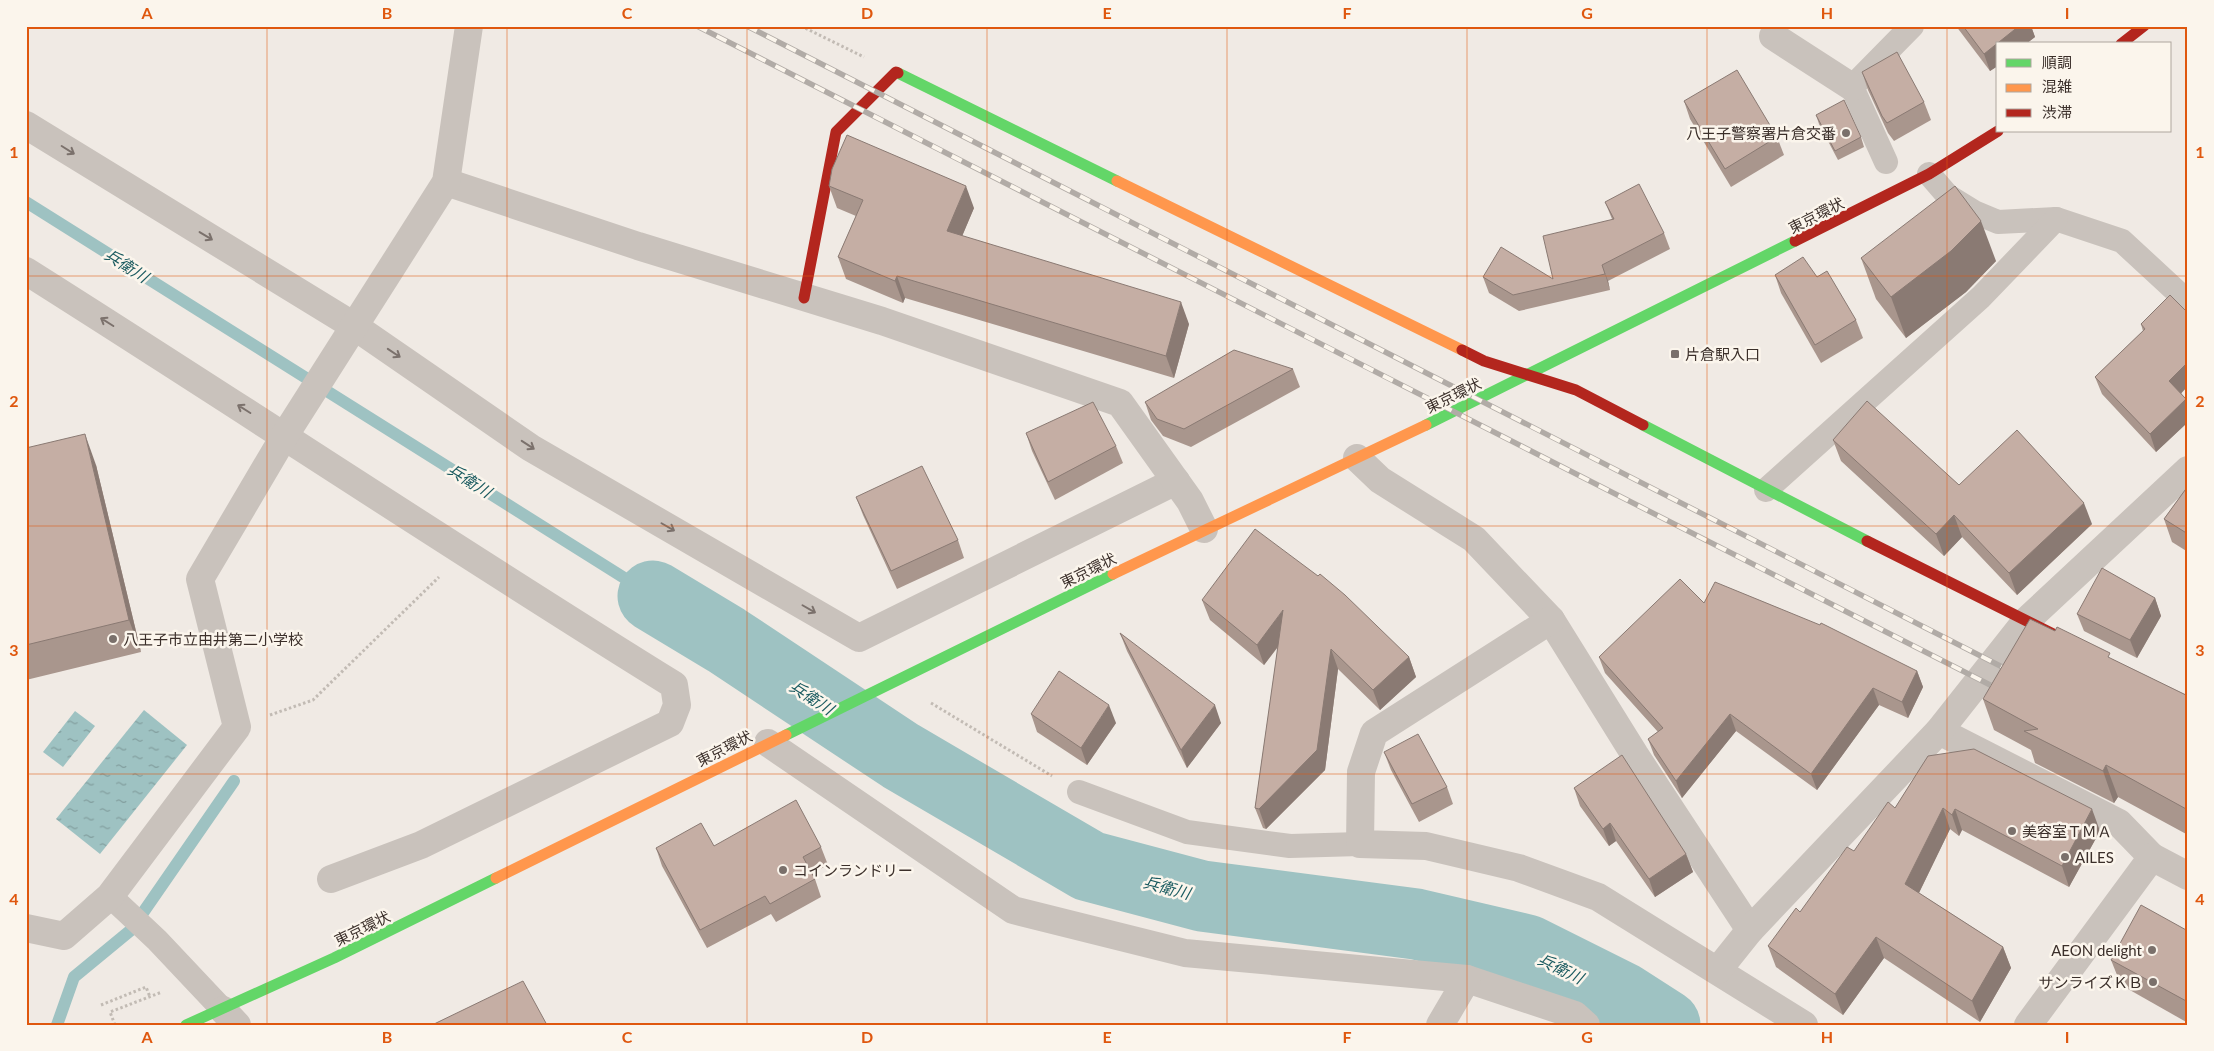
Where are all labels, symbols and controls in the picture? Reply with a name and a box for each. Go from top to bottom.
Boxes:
text: A [140,3,153,22]
text: B [382,3,392,22]
text: C [622,3,633,22]
text: D [861,3,873,22]
text: E [1102,3,1112,22]
text: F [1342,3,1352,22]
text: G [1581,3,1593,22]
text: H [1821,3,1833,22]
text: I [2065,3,2069,22]
legend [1996,42,2172,132]
text: 順調 [2042,53,2072,71]
text: 混雑 [2042,77,2072,95]
text: 渋滞 [2042,103,2072,121]
place label: 八王子警察署片倉交番 [1686,124,1836,142]
marker: 八王子警察署片倉交番 [1840,127,1852,139]
text: 1 [9,142,19,161]
text: 1 [2195,142,2205,161]
one-way arrow [60,146,74,156]
street label: 東京環状 [1785,193,1847,237]
one-way arrow [198,231,212,241]
water label: 兵衛川 [102,244,154,287]
one-way arrow [100,317,114,327]
place label: 片倉駅入口 [1685,345,1760,363]
one-way arrow [387,348,401,358]
marker: 片倉駅入口 [1669,348,1681,360]
street label: 東京環状 [1422,374,1484,416]
text: 2 [9,391,19,410]
text: 2 [2195,391,2205,410]
one-way arrow [237,404,251,414]
one-way arrow [521,440,535,450]
water label: 兵衛川 [445,459,497,502]
one-way arrow [661,523,675,533]
street label: 東京環状 [1057,549,1119,591]
one-way arrow [801,604,815,614]
place label: 八王子市立由井第二小学校 [123,630,303,648]
marker: 八王子市立由井第二小学校 [107,633,119,645]
text: 3 [9,640,19,659]
text: 3 [2195,640,2205,659]
water label: 兵衛川 [787,676,839,719]
street label: 東京環状 [693,726,755,770]
place label: 美容室ＴＭＡ [2022,822,2112,840]
marker: 美容室ＴＭＡ [2006,825,2018,837]
place label: AILES [2075,848,2114,866]
marker: AILES [2059,851,2071,863]
place label: コインランドリー [793,861,913,879]
marker: コインランドリー [777,864,789,876]
water label: 兵衛川 [1141,872,1195,903]
text: 4 [9,889,19,908]
text: 4 [2195,889,2205,908]
street label: 東京環状 [331,907,393,949]
place label: AEON delight [2051,941,2143,959]
marker: AEON delight [2146,944,2158,956]
water label: 兵衛川 [1535,949,1589,988]
place label: サンライズＫＢ [2038,973,2143,991]
marker: サンライズＫＢ [2147,976,2159,988]
text: A [140,1027,153,1046]
text: B [382,1027,392,1046]
text: C [622,1027,633,1046]
text: D [861,1027,873,1046]
text: E [1102,1027,1112,1046]
text: F [1342,1027,1352,1046]
text: G [1581,1027,1593,1046]
text: H [1821,1027,1833,1046]
text: I [2065,1027,2069,1046]

